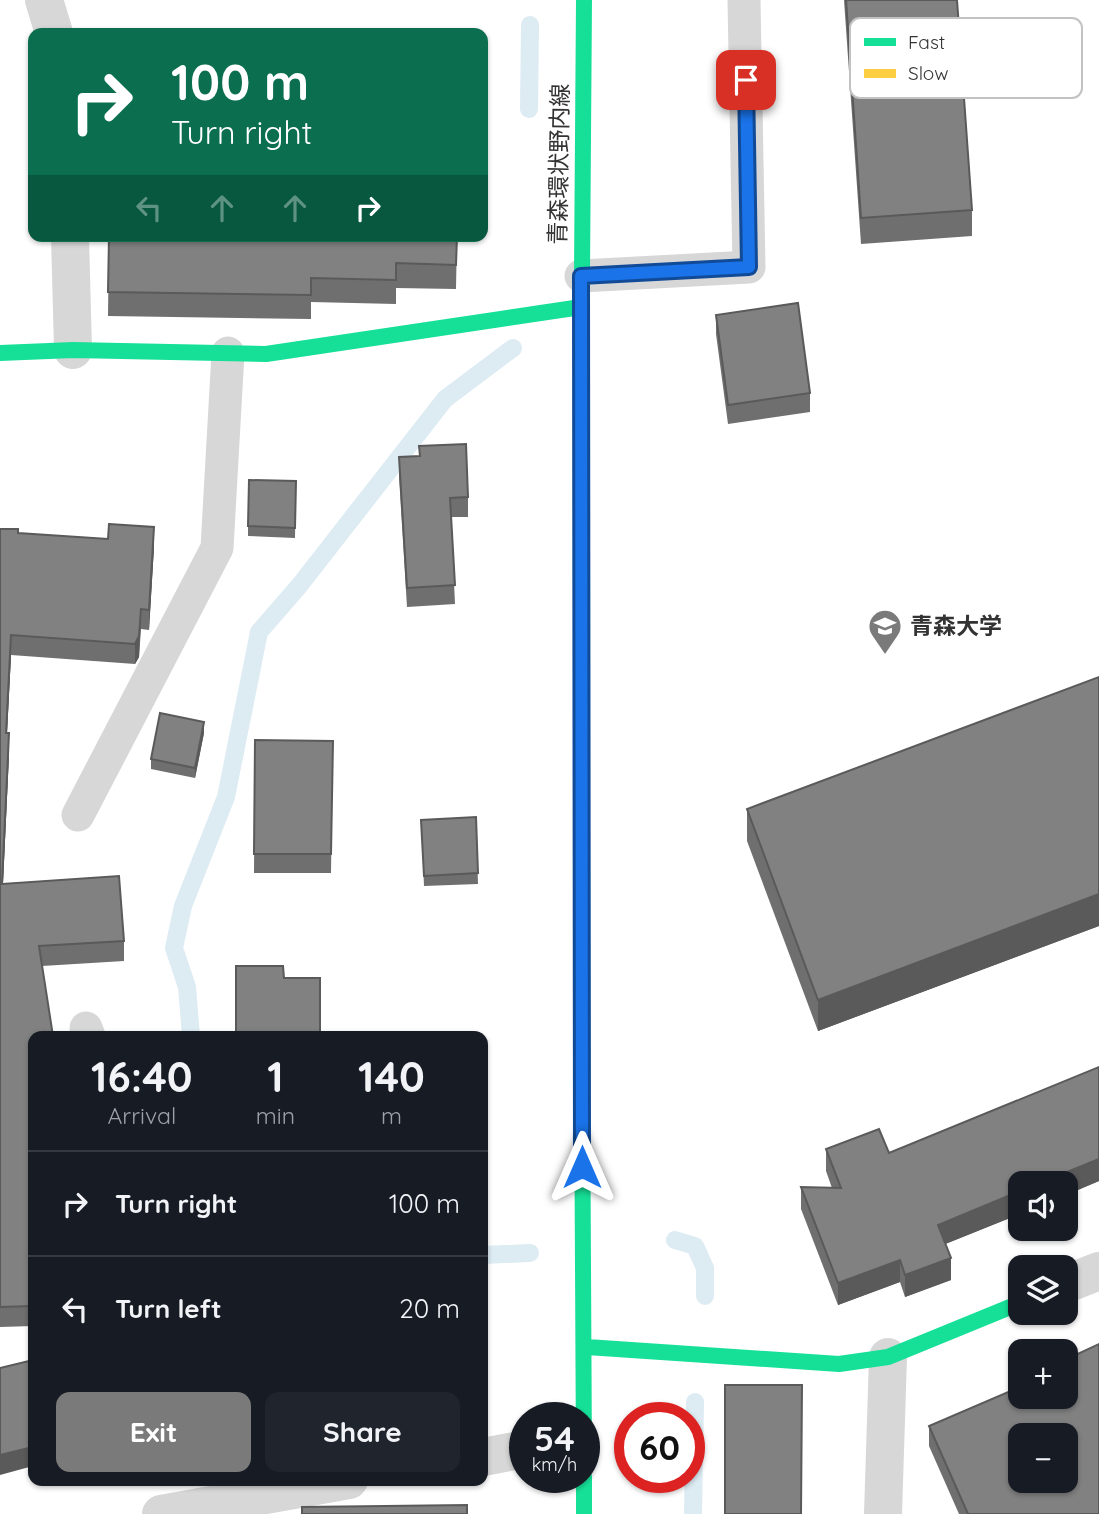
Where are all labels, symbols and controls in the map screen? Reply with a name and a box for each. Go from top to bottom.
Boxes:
legend [850,18,1082,98]
text: Fast [908,30,945,54]
pin [716,50,776,110]
text: 100 m [171,51,309,112]
icon: right [56,56,147,147]
icon: arrive [727,61,765,99]
text: Slow [908,61,949,85]
street label: 青森環状野内線 [543,83,574,245]
text: Turn right [171,112,312,152]
icon: left [130,189,168,227]
icon: ahead [203,189,241,227]
icon: ahead [276,189,314,227]
icon: right [349,189,387,227]
school or university icon: 青森大学 [866,607,904,656]
place label: 青森大学 [910,611,1002,640]
text: 16:40 [91,1050,193,1103]
text: 1 [267,1050,284,1103]
text: 140 [358,1050,425,1103]
text: Arrival [107,1101,176,1130]
text: min [256,1101,295,1130]
text: m [381,1101,402,1130]
position arrow [545,1130,619,1204]
map controls [1008,1171,1078,1493]
button: sound [1008,1171,1078,1241]
icon: right [56,1185,94,1223]
text: Turn right [115,1187,237,1220]
text: 100 m [389,1187,460,1220]
button: layers [1008,1255,1078,1325]
icon: left [56,1290,94,1328]
text: Turn left [115,1292,222,1325]
text: 20 m [399,1292,460,1325]
button: + [1008,1339,1078,1409]
button: Exit [56,1392,251,1472]
button: Share [265,1392,460,1472]
speed limit sign: 60 [614,1402,705,1493]
text: 54 [534,1416,575,1460]
button: − [1008,1423,1078,1493]
text: km/h [532,1453,577,1476]

